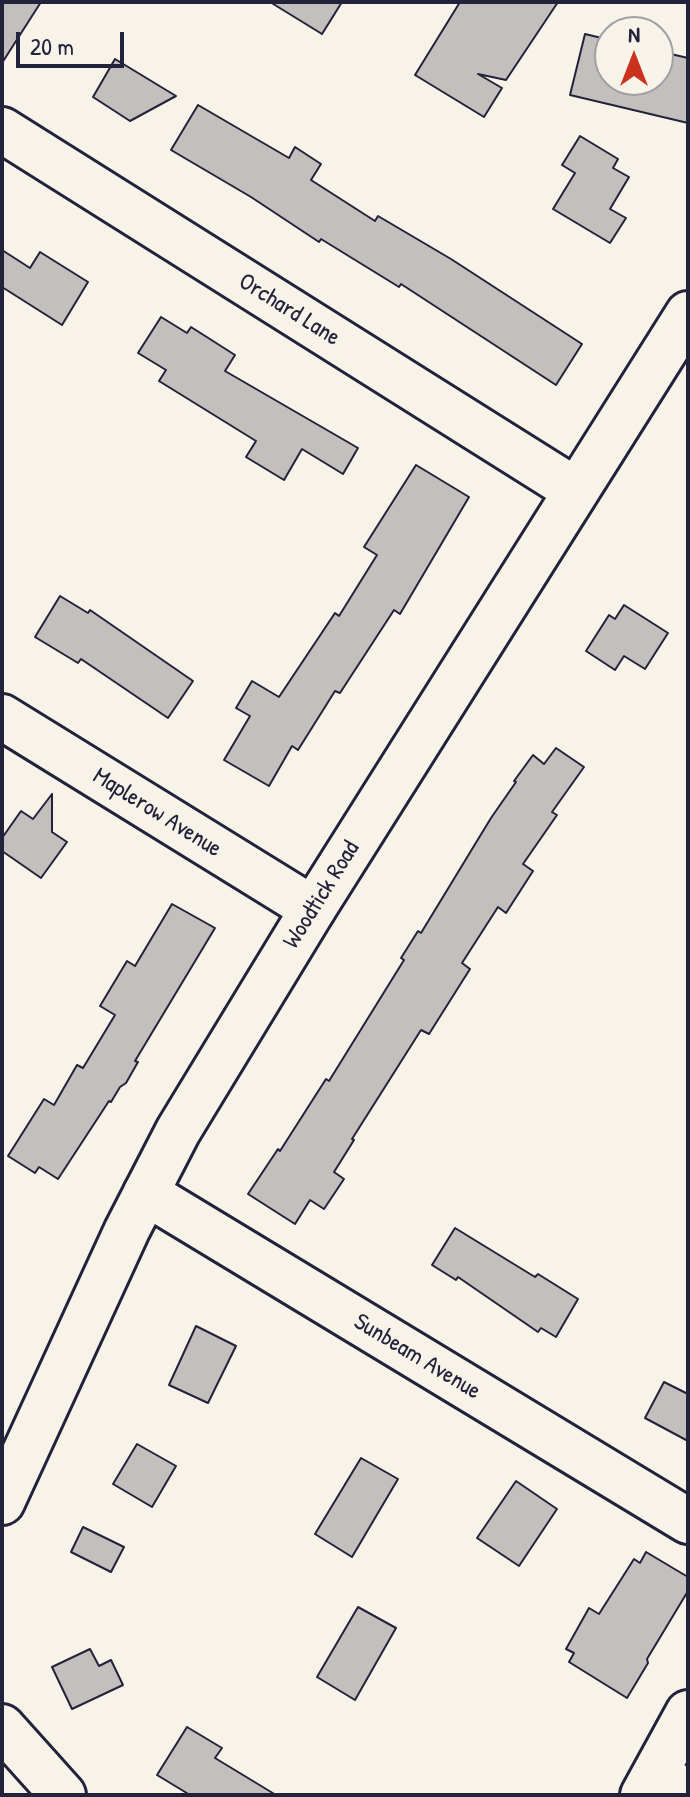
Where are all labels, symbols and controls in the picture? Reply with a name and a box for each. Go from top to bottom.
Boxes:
scale bar [20,16,128,66]
north arrow [594,16,674,96]
text: N [628,19,640,49]
text: 20 m [30,30,74,62]
street label: Orchard Lane [233,268,345,352]
street label: Maplerow Avenue [87,762,227,864]
street label: Woodtick Road [278,836,366,954]
street label: Sunbeam Avenue [348,1308,486,1406]

